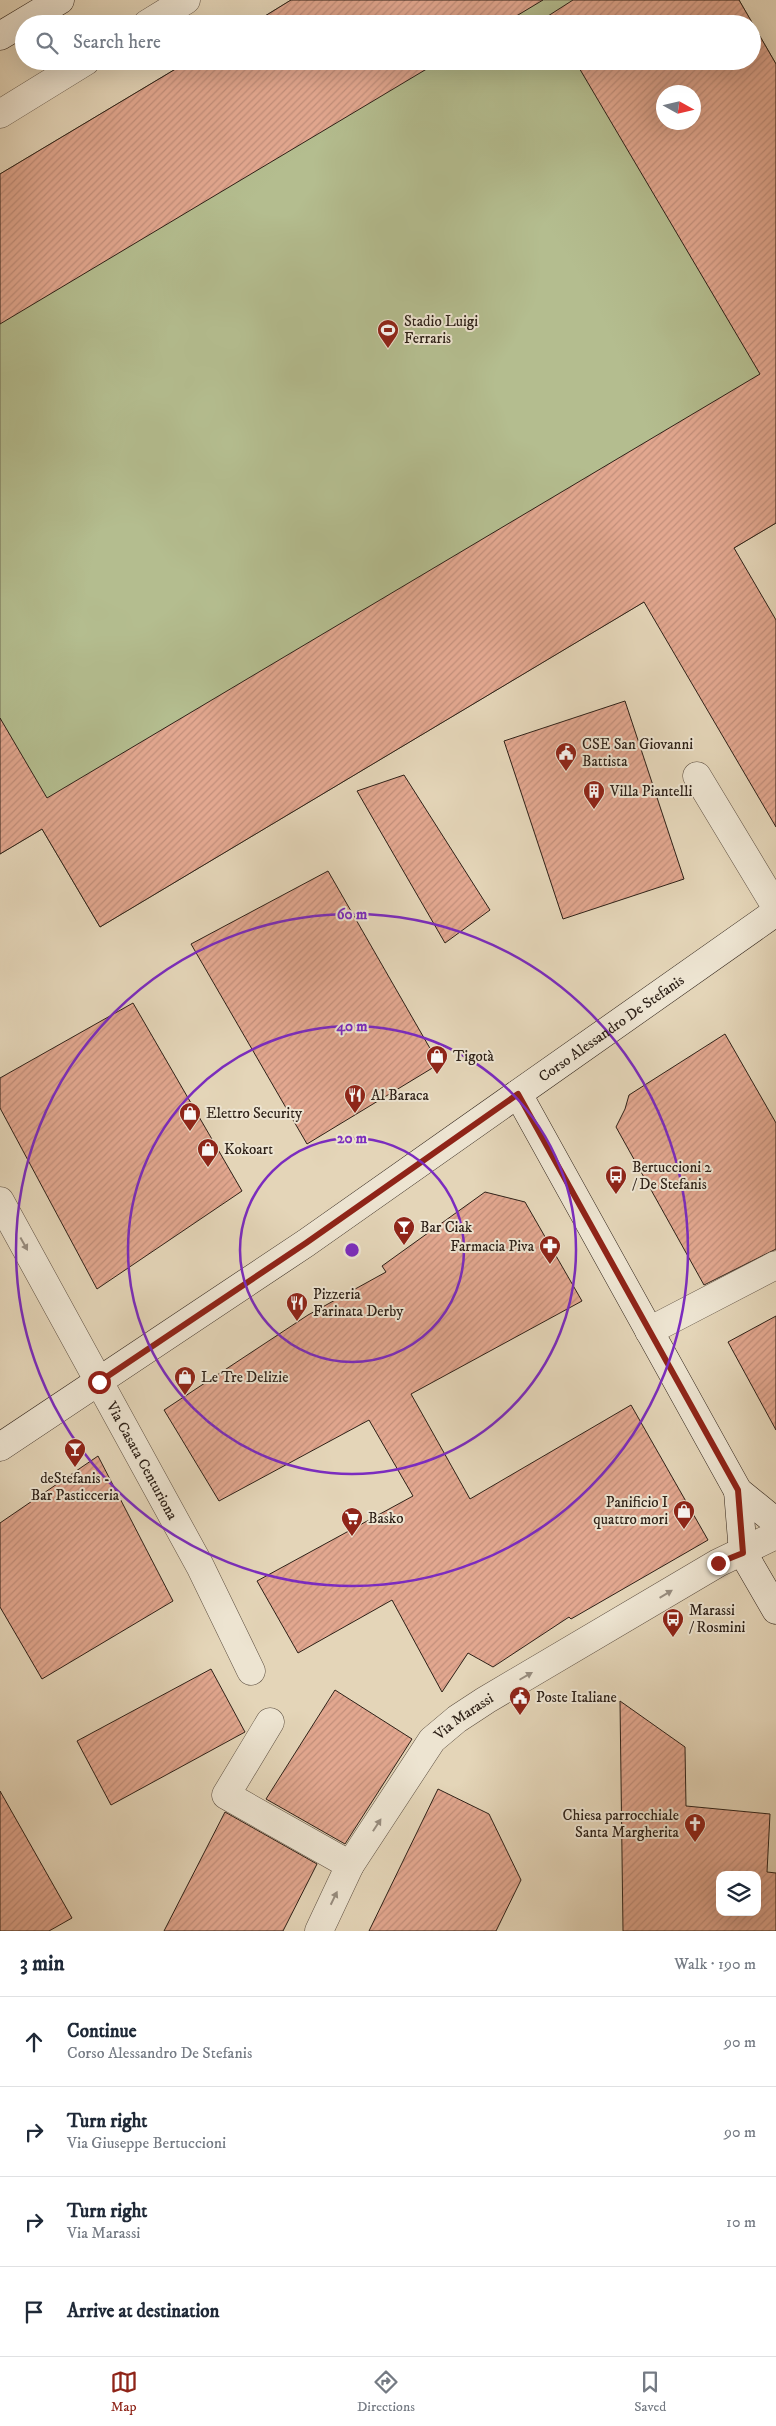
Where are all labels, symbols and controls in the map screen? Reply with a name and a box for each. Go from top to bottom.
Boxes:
search box [15,15,761,70]
icon: search [33,29,61,57]
text: Search here [73,31,161,54]
north arrow [656,85,701,130]
place label: Stadio Luigi Ferraris [404,312,478,348]
sports icon: Stadio Luigi Ferraris [376,318,400,349]
place label: CSE San Giovanni Battista [582,735,693,771]
public building icon: CSE San Giovanni Battista [554,741,578,772]
building icon: Villa Piantelli [582,779,606,810]
place label: Villa Piantelli [609,782,693,801]
text: 60 m [337,905,368,924]
street label: Corso Alessandro De Stefanis [535,971,688,1086]
text: 40 m [335,1017,368,1036]
shop icon: Tigotà [425,1044,449,1075]
place label: Tigotà [453,1047,495,1066]
restaurant icon: Al Baraca [343,1083,367,1114]
place label: Al Baraca [371,1086,430,1105]
shop icon: Elettro Security [178,1101,202,1132]
place label: Elettro Security [206,1104,303,1123]
text: 20 m [337,1129,368,1148]
shop icon: Kokoart [196,1137,220,1168]
place label: Kokoart [224,1140,273,1159]
place label: Bertuccioni 2 / De Stefanis [632,1158,712,1194]
bus stop icon: Bertuccioni 2 / De Stefanis [604,1164,628,1195]
bar icon: Bar Ciak [392,1215,416,1246]
place label: Bar Ciak [420,1218,473,1237]
pharmacy icon: Farmacia Piva [538,1234,562,1265]
one-way arrow [20,1236,28,1251]
place label: Farmacia Piva [450,1237,535,1256]
centre of rings [343,1241,361,1259]
place label: Pizzeria Farinata Derby [313,1285,404,1321]
restaurant icon: Pizzeria Farinata Derby [285,1291,309,1322]
shop icon: Le Tre Delizie [173,1365,197,1396]
place label: Le Tre Delizie [201,1368,288,1387]
route start [88,1371,111,1394]
street label: Via Casata Centuriona [101,1397,182,1524]
bar icon: deStefanis - Bar Pasticceria [63,1437,87,1468]
place label: deStefanis - Bar Pasticceria [31,1469,120,1505]
place label: Panificio I quattro mori [593,1493,668,1529]
shop icon: Panificio I quattro mori [672,1499,696,1530]
supermarket icon: Basko [340,1506,364,1537]
place label: Basko [368,1509,403,1528]
route end [707,1552,730,1575]
one-way arrow [660,1589,673,1598]
place label: Marassi / Rosmini [689,1601,745,1637]
bus stop icon: Marassi / Rosmini [661,1607,685,1638]
one-way arrow [519,1672,534,1680]
public building icon: Poste Italiane [508,1685,532,1716]
place label: Poste Italiane [536,1688,617,1707]
street label: Via Marassi [429,1689,497,1745]
place label: Chiesa parrocchiale Santa Margherita [562,1806,680,1842]
church icon: Chiesa parrocchiale Santa Margherita [683,1812,707,1843]
one-way arrow [372,1818,382,1831]
map controls [716,1871,761,1916]
button: layers [716,1871,761,1916]
one-way arrow [331,1891,339,1905]
text: 3 min [20,1951,65,1977]
text: Walk · 190 m [674,1954,756,1974]
text: Continue [67,2020,137,2043]
icon: ahead [20,2028,48,2056]
text: 90 m [724,2032,756,2052]
text: Corso Alessandro De Stefanis [67,2043,252,2063]
text: Turn right [67,2110,147,2133]
icon: right [20,2118,48,2146]
text: 90 m [724,2122,756,2142]
text: Via Giuseppe Bertuccioni [67,2133,226,2153]
text: Turn right [67,2200,147,2223]
icon: right [20,2208,48,2236]
text: 10 m [726,2212,756,2232]
text: Via Marassi [67,2223,140,2243]
icon: arrive [20,2298,48,2326]
text: Arrive at destination [67,2300,219,2323]
tab: Map [110,2368,138,2416]
tab: Directions [357,2368,415,2416]
tab: Saved [634,2368,666,2416]

